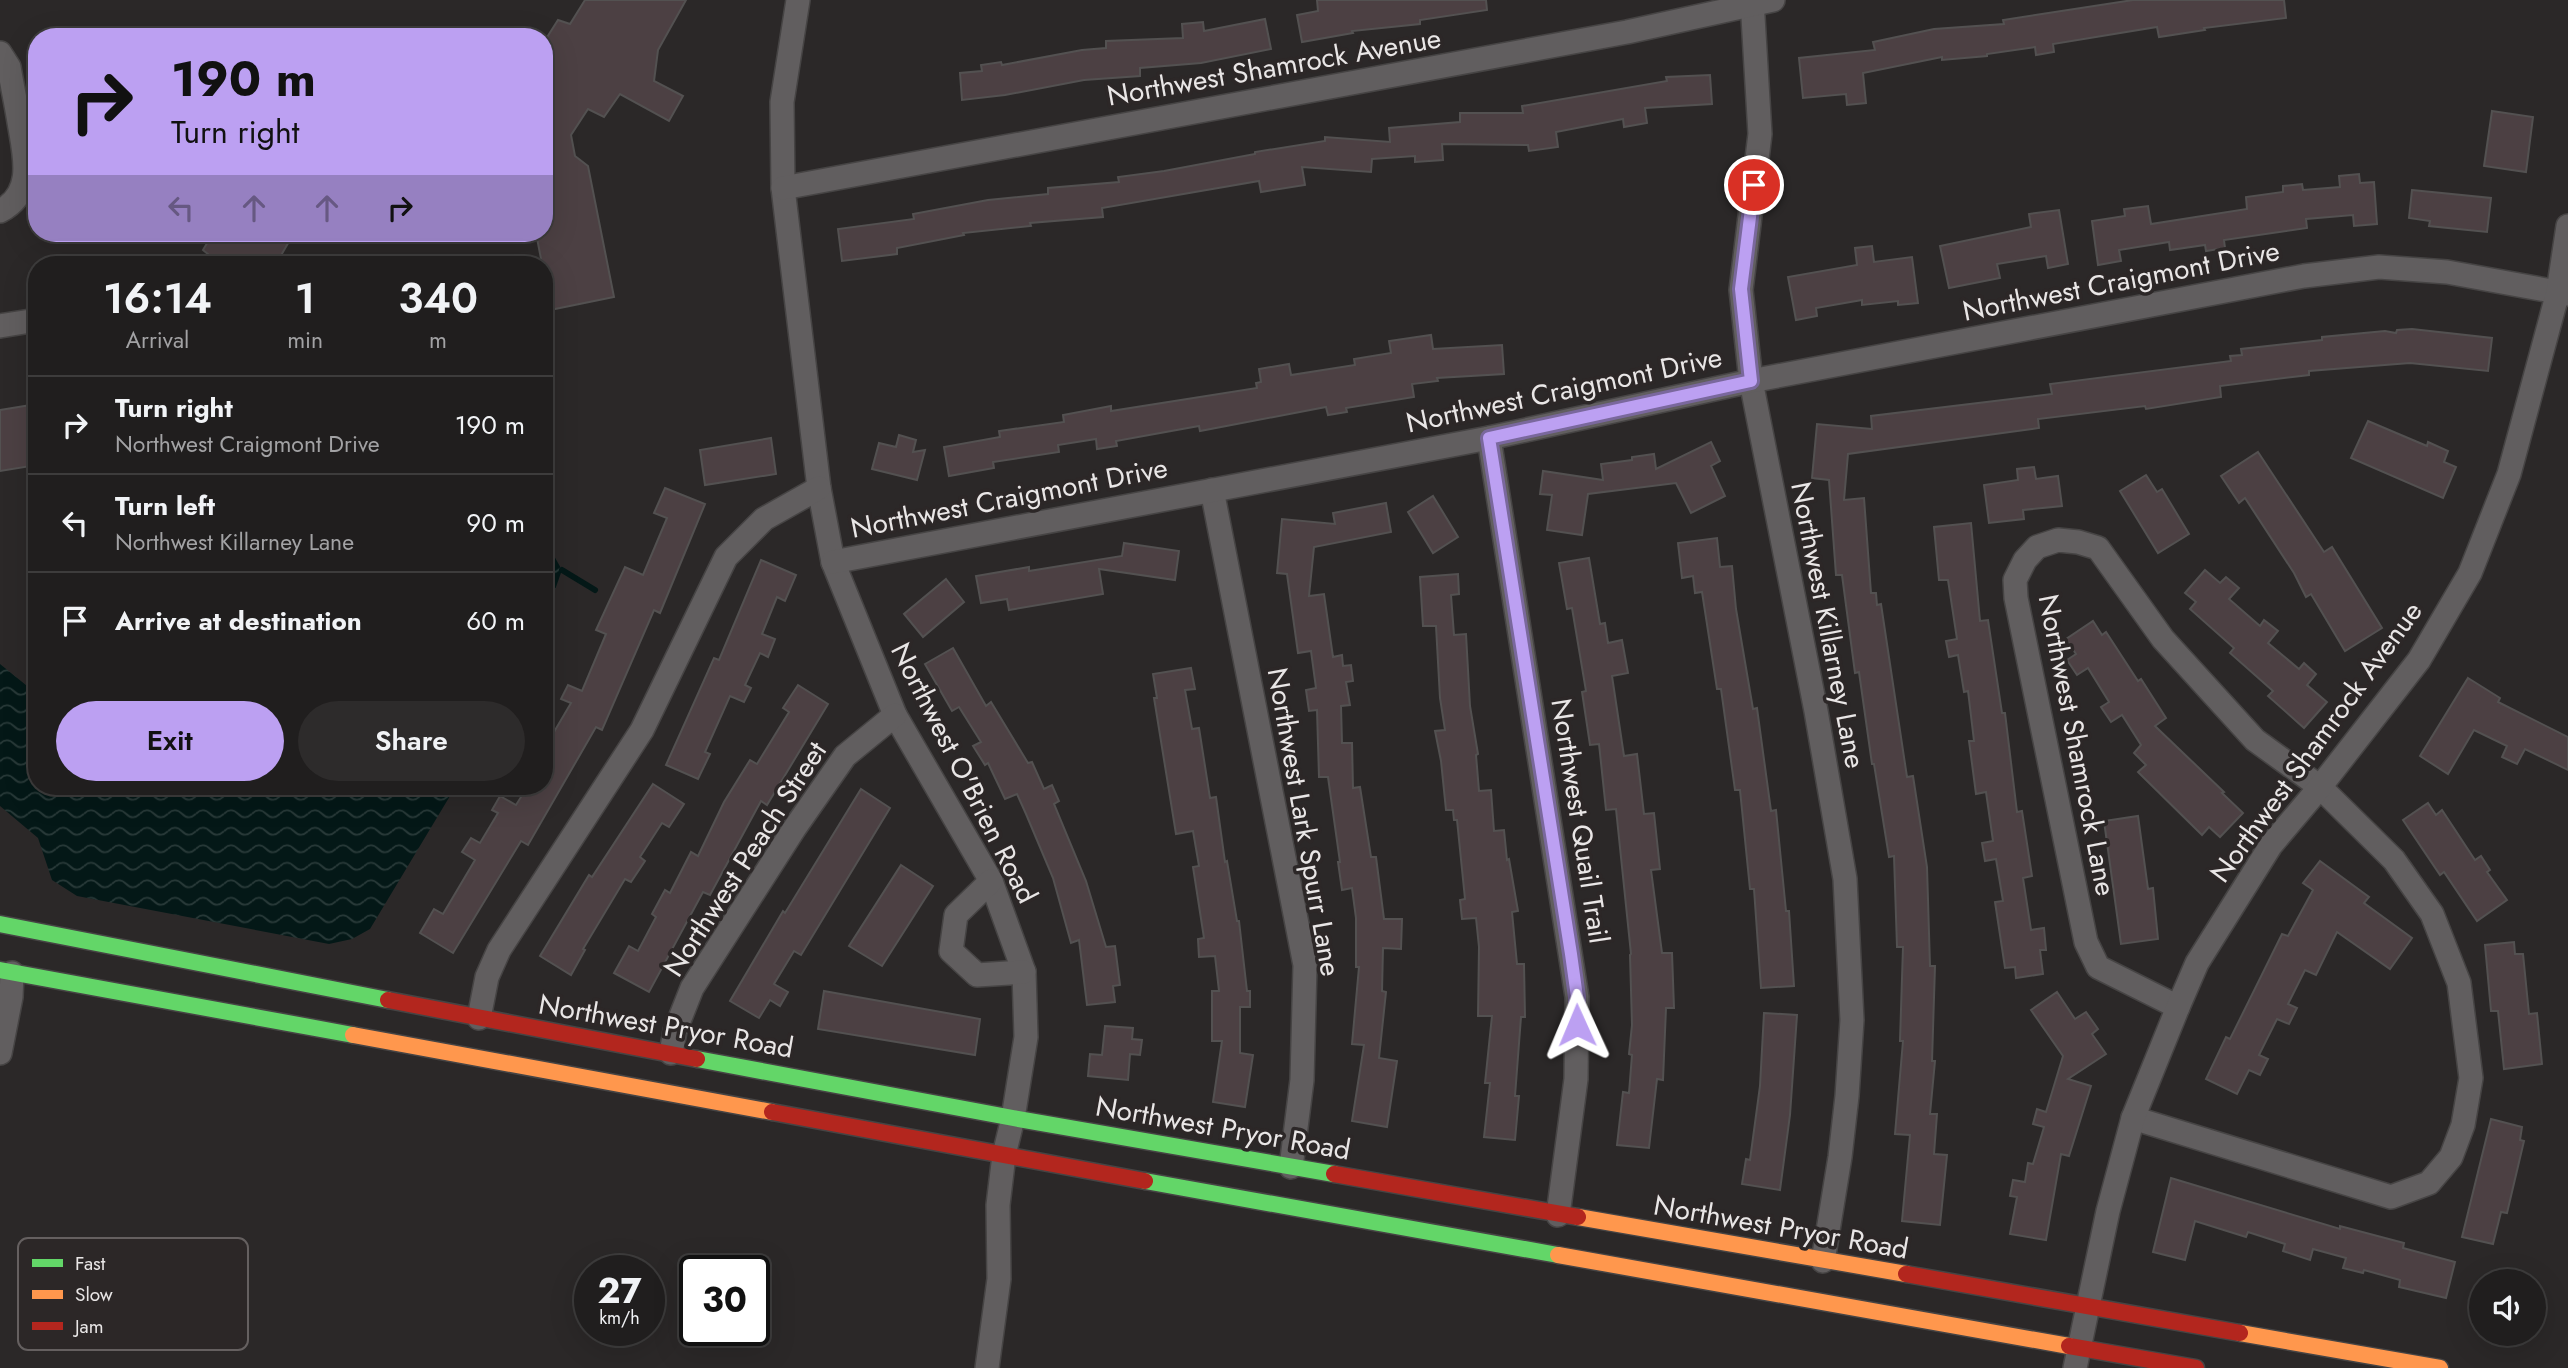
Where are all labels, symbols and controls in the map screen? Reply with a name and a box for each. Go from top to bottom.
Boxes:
street label: Northwest Shamrock Avenue [1104,17,1444,117]
text: 190 m [171,44,316,114]
icon: right [56,56,147,147]
text: Turn right [171,109,300,155]
pin [1724,155,1784,215]
icon: arrive [1735,166,1773,204]
icon: left [162,189,200,227]
icon: ahead [235,189,273,227]
icon: ahead [308,189,346,227]
icon: right [381,189,419,227]
street label: Northwest Craigmont Drive [1959,230,2283,332]
text: 16:14 [103,268,212,329]
text: 1 [295,268,315,329]
text: 340 [398,268,478,329]
text: Arrival [126,323,189,357]
text: min [287,323,323,357]
text: m [429,323,447,357]
street label: Northwest Craigmont Drive [1402,336,1726,444]
text: Turn right [115,389,233,427]
icon: right [56,406,94,444]
text: 190 m [455,406,525,444]
text: Northwest Craigmont Drive [115,427,380,461]
street label: Northwest Craigmont Drive [847,447,1171,549]
street label: Northwest Killarney Lane [1780,478,1876,772]
text: Turn left [115,487,215,525]
icon: left [56,504,94,542]
text: 90 m [466,504,525,542]
text: Northwest Killarney Lane [115,525,354,559]
street label: Northwest Shamrock Lane [2028,591,2126,899]
street label: Northwest Shamrock Avenue [2200,593,2432,891]
icon: arrive [56,602,94,640]
text: Arrive at destination [115,602,362,640]
text: 60 m [466,602,525,640]
street label: Northwest O'Brien Road [880,635,1048,911]
street label: Northwest Lark Spurr Lane [1257,665,1351,979]
street label: Northwest Quail Trail [1540,696,1620,946]
button: Exit [56,701,284,781]
button: Share [298,701,525,781]
street label: Northwest Peach Street [653,733,837,985]
street label: Northwest Pryor Road [535,983,797,1069]
position arrow [1540,988,1614,1062]
street label: Northwest Pryor Road [1092,1085,1354,1171]
street label: Northwest Pryor Road [1650,1184,1912,1270]
legend [18,1238,248,1350]
text: Fast [75,1250,106,1277]
speed limit sign: 30 [679,1255,770,1346]
text: 27 [597,1266,642,1316]
map controls [2469,1269,2546,1346]
button: sound [2469,1269,2546,1346]
text: Slow [75,1281,113,1308]
text: km/h [599,1305,640,1331]
text: Jam [72,1313,104,1340]

